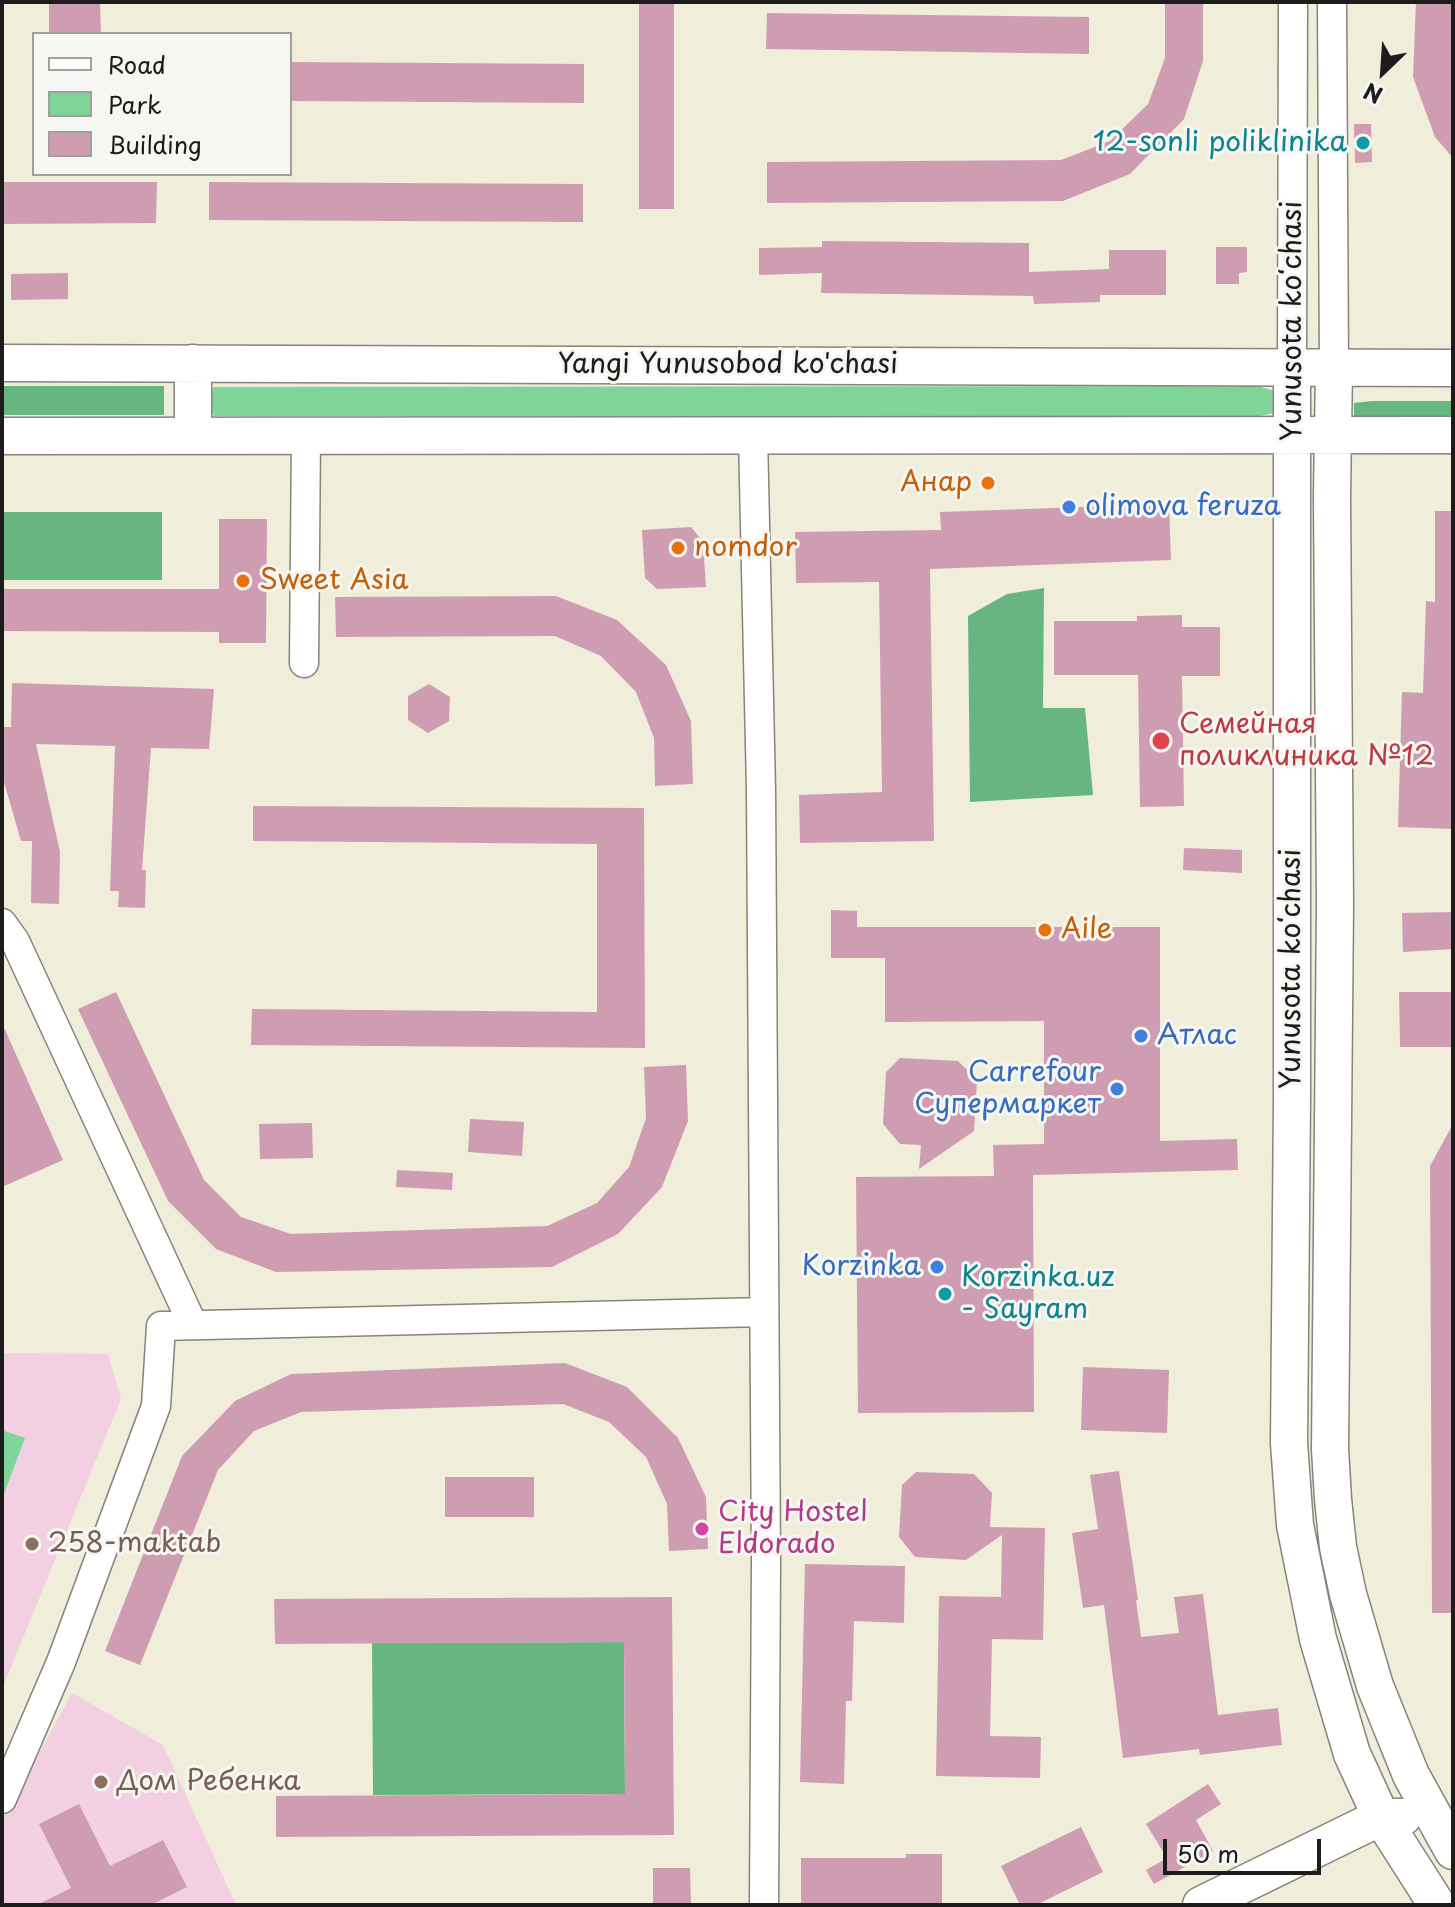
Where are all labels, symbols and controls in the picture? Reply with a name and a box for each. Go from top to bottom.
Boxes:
legend [32,32,292,176]
north arrow [1343,32,1423,112]
text: Road [108,46,166,82]
text: N [1358,76,1388,113]
text: Park [108,86,162,122]
text: Building [108,126,202,162]
place label: 12-sonli poliklinika [1093,126,1347,160]
marker: 12-sonli poliklinika [1354,134,1372,152]
street label: Yunusota koʻchasi [1276,201,1310,441]
street label: Yangi Yunusobod ko'chasi [558,348,898,382]
place label: Анар [900,466,972,500]
marker: Анар [979,474,997,492]
place label: olimova feruza [1085,490,1281,524]
marker: olimova feruza [1060,498,1078,516]
place label: nomdor [694,531,797,565]
marker: nomdor [669,539,687,557]
place label: Sweet Asia [259,564,409,598]
marker: Sweet Asia [234,572,252,590]
place label: Семейная поликлиника №12 [1179,708,1434,774]
marker: Семейная поликлиника №12 [1150,730,1172,752]
street label: Yunusota koʻchasi [1275,849,1309,1089]
place label: Aile [1061,913,1112,947]
marker: Aile [1036,921,1054,939]
place label: Атлас [1157,1019,1237,1053]
marker: Атлас [1132,1027,1150,1045]
place label: Carrefour Супермаркет [914,1056,1101,1122]
marker: Carrefour Супермаркет [1108,1080,1126,1098]
place label: Korzinka [802,1250,921,1284]
marker: Korzinka [928,1258,946,1276]
place label: Korzinka.uz - Sayram [961,1261,1115,1327]
marker: Korzinka.uz - Sayram [936,1285,954,1303]
place label: City Hostel Eldorado [718,1496,868,1562]
marker: City Hostel Eldorado [693,1520,711,1538]
place label: 258-maktab [48,1527,221,1561]
marker: 258-maktab [23,1535,41,1553]
place label: Дом Ребенка [117,1765,301,1799]
marker: Дом Ребенка [92,1773,110,1791]
scale bar [1167,1823,1325,1873]
text: 50 m [1177,1835,1239,1871]

